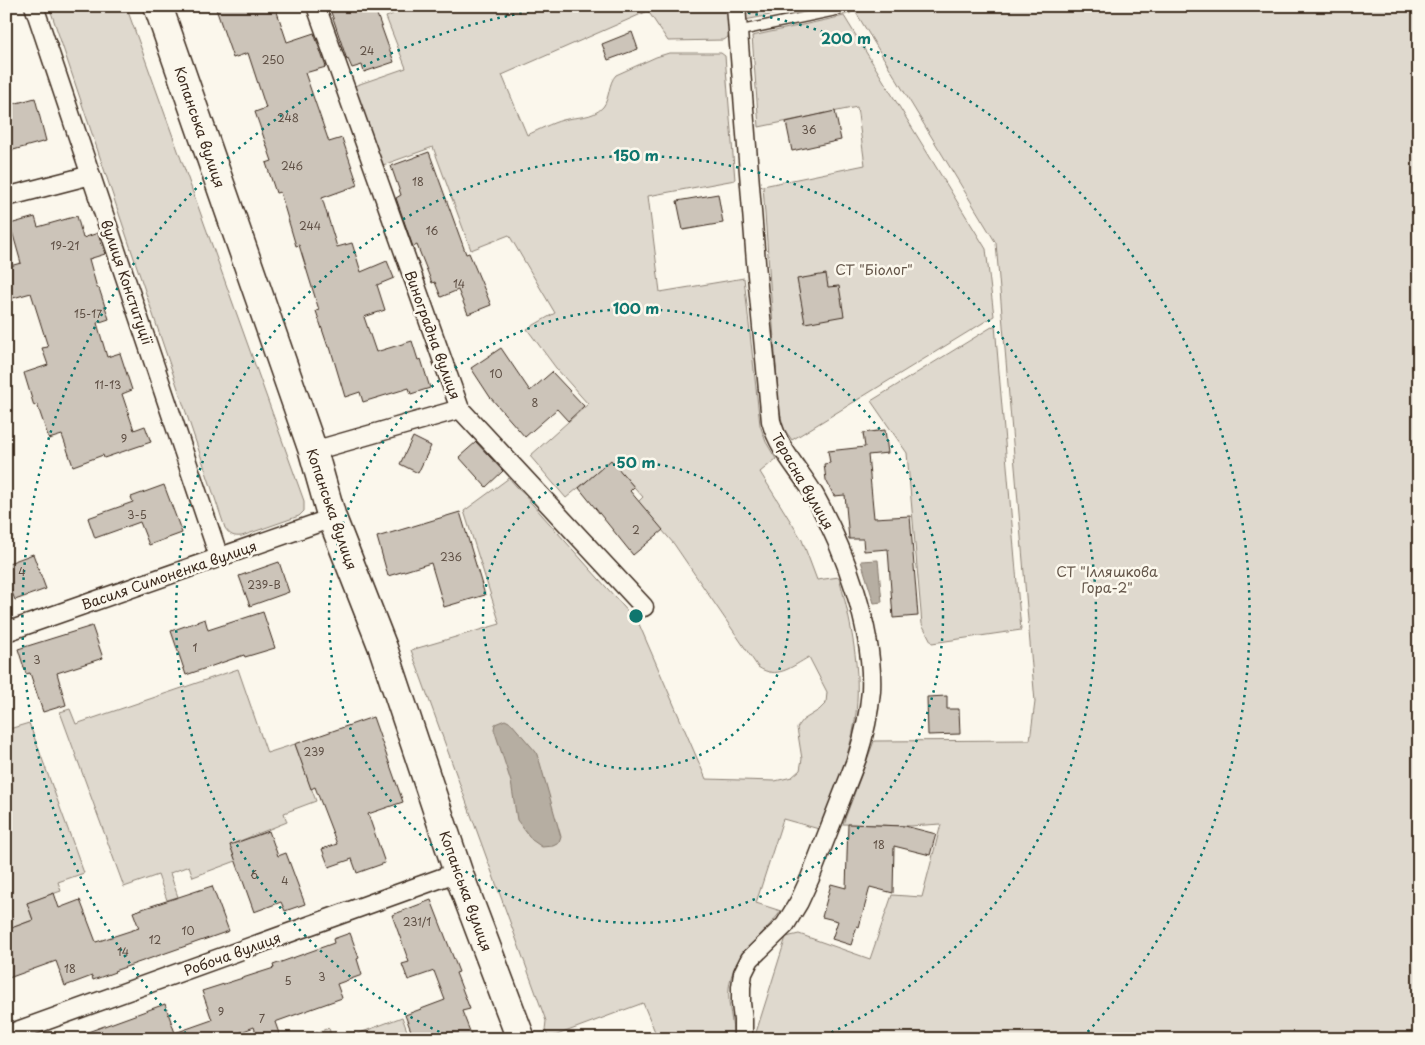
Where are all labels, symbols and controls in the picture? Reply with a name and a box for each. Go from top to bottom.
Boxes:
text: 200 m [821,26,871,49]
house number: 24 [360,42,374,59]
house number: 250 [262,51,284,68]
street label: Копанська вулиця [169,64,231,190]
house number: 248 [277,109,299,126]
house number: 36 [802,121,817,138]
text: 150 m [613,143,659,166]
house number: 246 [281,157,303,174]
house number: 18 [412,173,424,190]
street label: вулиця Конституції [96,217,159,348]
house number: 244 [299,217,321,234]
house number: 16 [426,222,439,239]
house number: 19-21 [50,237,80,254]
park label: СТ "Біолог" [835,259,913,280]
street label: Виноградна вулиця [400,268,466,402]
house number: 14 [453,275,465,292]
text: 100 m [613,296,659,319]
house number: 15-17 [74,305,102,322]
house number: 10 [490,365,502,382]
house number: 11-13 [95,376,121,393]
house number: 8 [532,394,539,411]
street label: Терасна вулиця [767,429,839,533]
house number: 9 [121,430,127,447]
street label: Копанська вулиця [301,446,363,572]
text: 50 m [617,450,655,473]
house number: 3-5 [127,506,147,523]
house number: 2 [632,521,640,538]
street label: Василя Симоненка вулиця [78,535,260,615]
house number: 236 [440,548,462,565]
park label: СТ "Ілляшкова Гора-2" [1056,561,1158,598]
house number: 4 [18,563,26,580]
house number: 239-В [247,576,281,593]
centre of rings [627,607,645,625]
house number: 1 [193,639,198,656]
house number: 3 [33,651,41,668]
house number: 239 [303,743,325,760]
street label: Копанська вулиця [434,828,498,954]
house number: 18 [873,836,885,853]
house number: 6 [250,866,258,883]
house number: 4 [281,872,289,889]
house number: 231/1 [403,913,431,930]
house number: 10 [182,922,194,939]
street label: Робоча вулиця [181,927,283,981]
house number: 12 [149,931,162,948]
house number: 14 [117,943,129,960]
house number: 18 [64,960,76,977]
house number: 3 [318,968,326,985]
house number: 5 [284,972,292,989]
house number: 9 [218,1003,224,1020]
house number: 7 [259,1010,265,1027]

